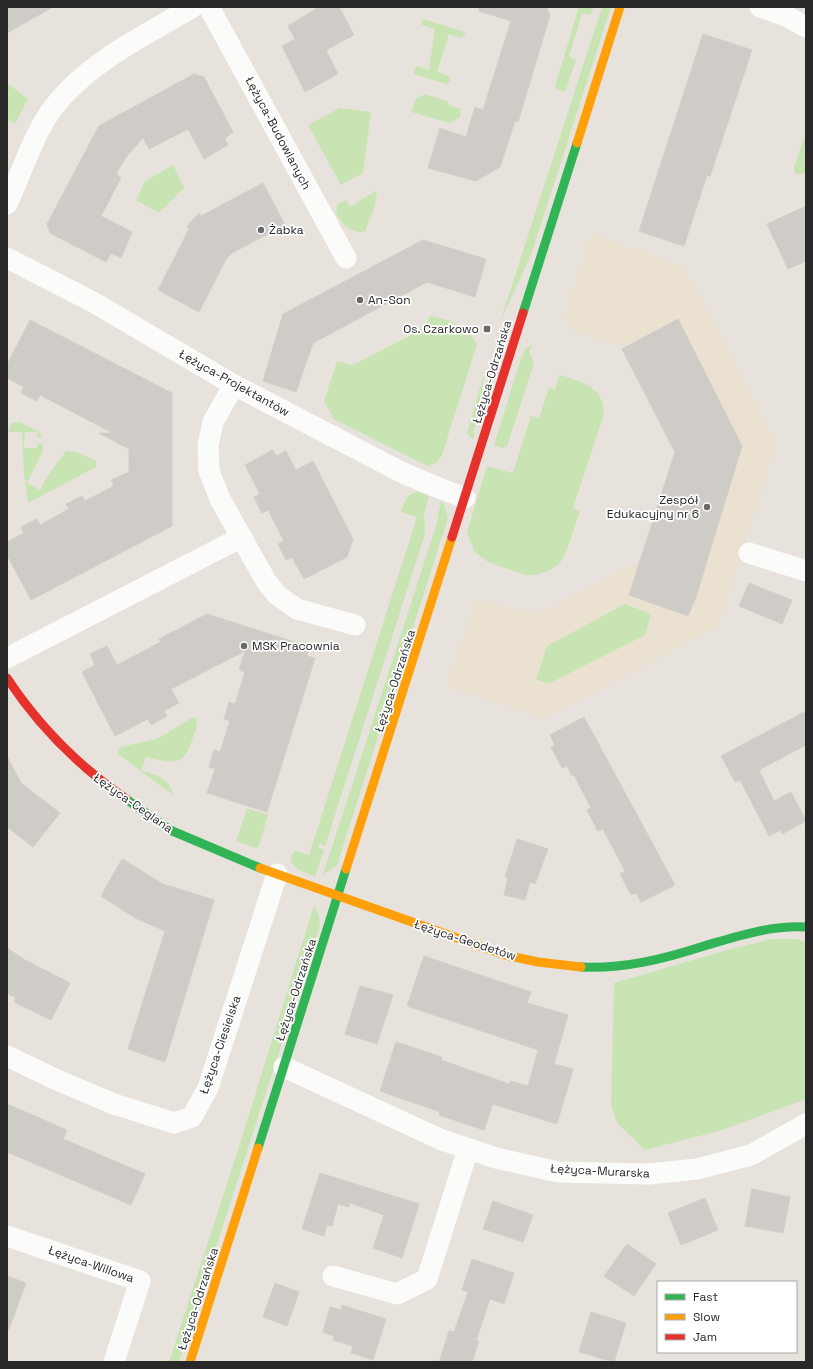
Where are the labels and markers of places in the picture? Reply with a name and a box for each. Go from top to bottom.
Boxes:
place label: Żabka [269,222,304,238]
marker: Żabka [256,225,266,235]
place label: An-Son [368,292,411,308]
marker: An-Son [355,295,365,305]
place label: Os. Czarkowo [403,321,479,337]
marker: Os. Czarkowo [482,324,492,334]
place label: Zespół Edukacyjny nr 6 [607,492,700,522]
marker: Zespół Edukacyjny nr 6 [702,502,712,512]
place label: MSK Pracownia [252,638,340,654]
marker: MSK Pracownia [239,641,249,651]

